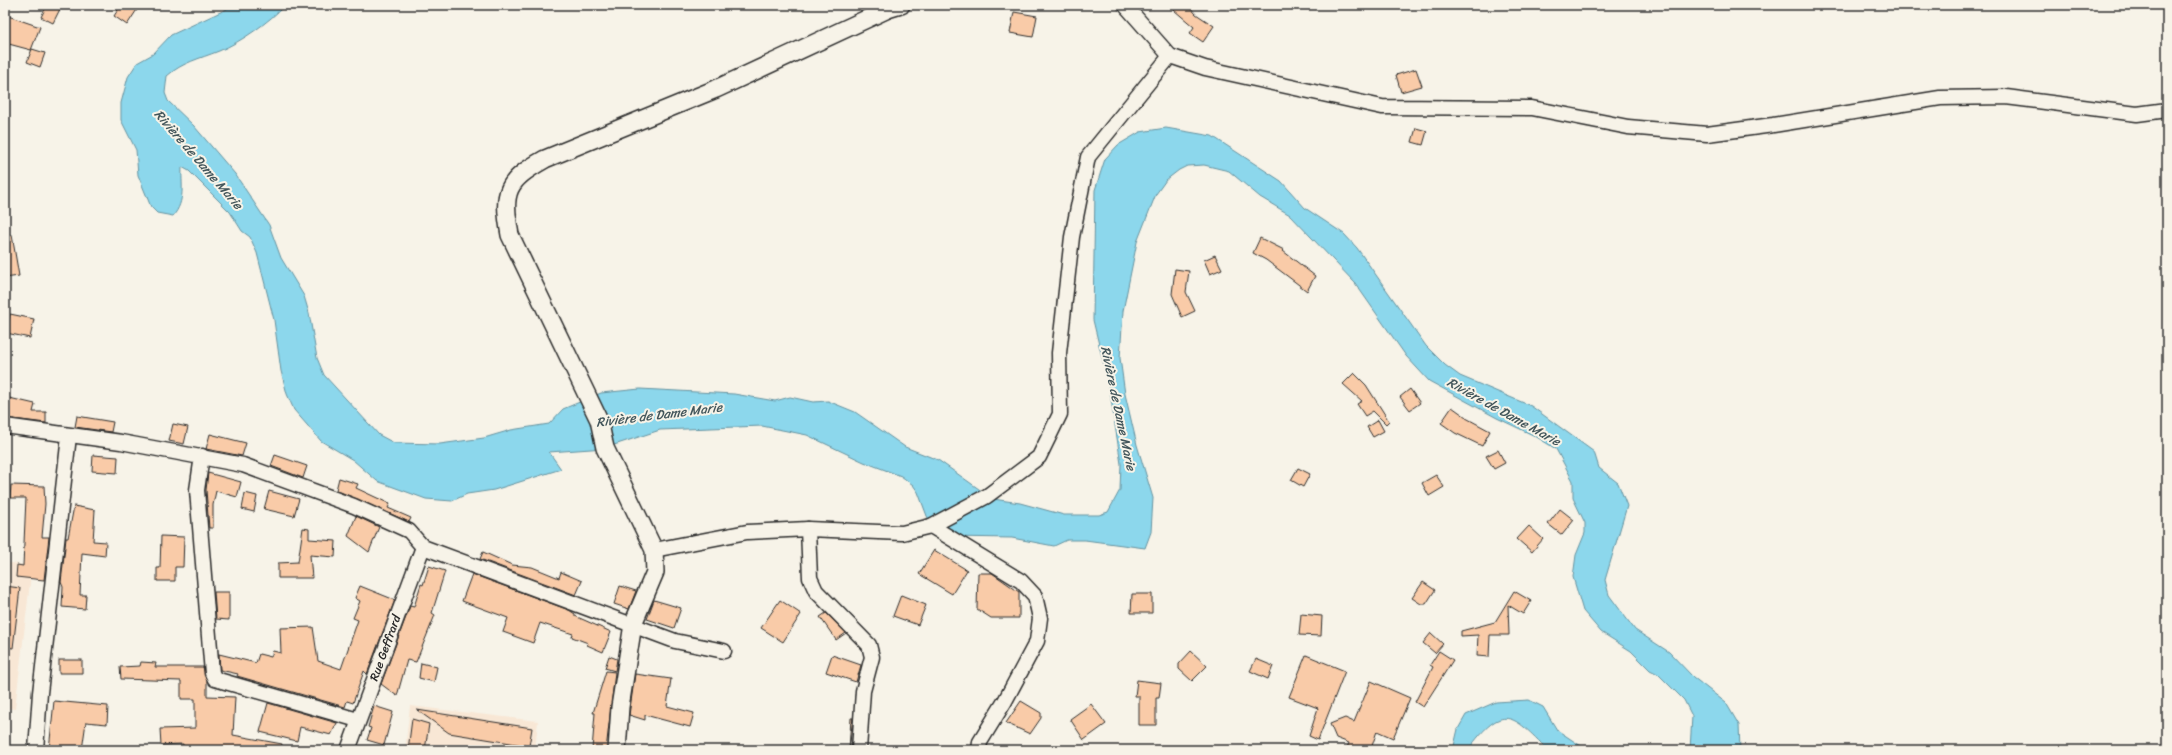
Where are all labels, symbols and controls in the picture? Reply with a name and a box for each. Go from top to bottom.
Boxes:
water label: Rivière de Dame Marie [148,104,250,216]
water label: Rivière de Dame Marie [1094,344,1143,474]
water label: Rivière de Dame Marie [1443,371,1566,453]
water label: Rivière de Dame Marie [595,395,725,434]
street label: Rue Geffrard [363,611,407,684]

